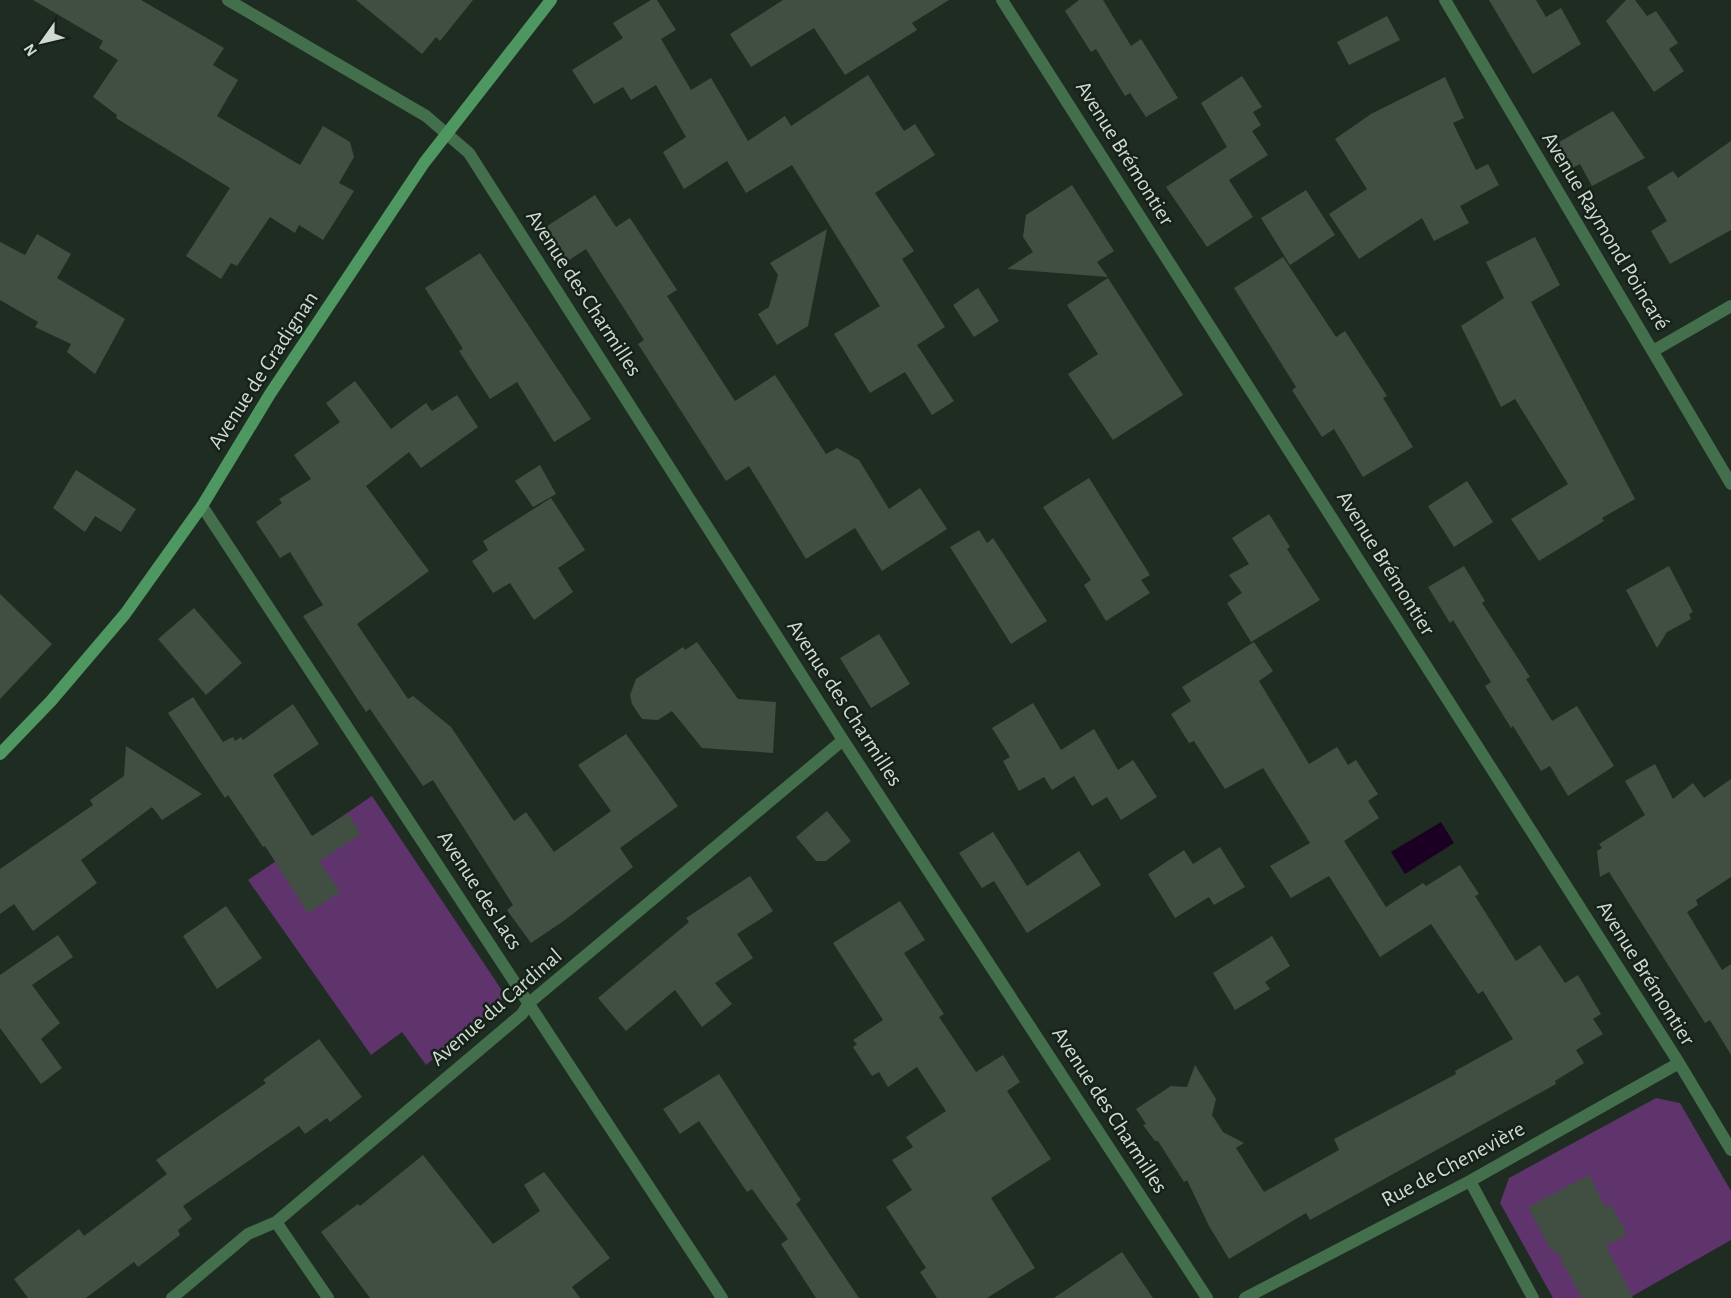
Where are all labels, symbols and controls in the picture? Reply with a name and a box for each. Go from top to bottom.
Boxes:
north arrow [12,12,72,72]
text: N [21,41,40,59]
street label: Avenue Brémontier [1072,77,1178,229]
street label: Avenue Raymond Poincaré [1538,128,1674,334]
street label: Avenue des Charmilles [522,206,646,380]
street label: Avenue de Gradignan [204,287,322,453]
street label: Avenue Brémontier [1333,487,1439,639]
street label: Avenue des Charmilles [783,616,907,790]
street label: Avenue des Lacs [433,827,527,953]
street label: Avenue Brémontier [1593,897,1699,1049]
street label: Avenue du Cardinal [426,944,566,1070]
street label: Avenue des Charmilles [1048,1023,1172,1197]
street label: Rue de Chenevière [1378,1117,1528,1211]

